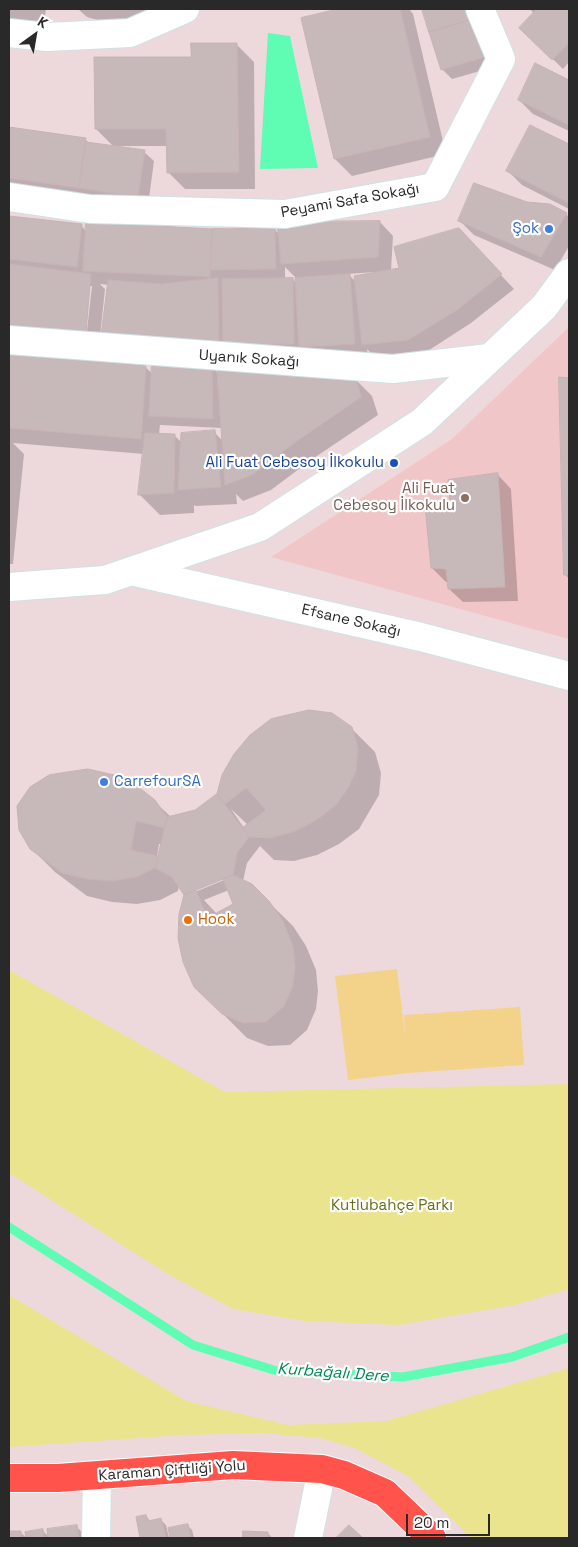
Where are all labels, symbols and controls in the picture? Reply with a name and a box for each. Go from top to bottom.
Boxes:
north arrow [10,10,60,60]
text: K [34,12,51,32]
street label: Peyami Safa Sokağı [279,180,421,222]
place label: Şok [512,220,539,238]
marker: Şok [543,223,555,235]
street label: Uyanık Sokağı [198,347,300,371]
place label: Ali̇ Fuat Cebesoy İlkokulu [206,454,384,472]
marker: Ali̇ Fuat Cebesoy İlkokulu [388,457,400,469]
place label: Ali Fuat Cebesoy İlkokulu [333,480,455,515]
marker: Ali Fuat Cebesoy İlkokulu [459,492,471,504]
street label: Efsane Sokağı [300,601,402,641]
place label: CarrefourSA [114,773,201,791]
marker: CarrefourSA [98,776,110,788]
place label: Hook [198,911,234,929]
marker: Hook [182,914,194,926]
park label: Kutlubahçe Parkı [331,1197,453,1215]
water label: Kurbağalı Dere [277,1360,389,1386]
street label: Karaman Çiftliği Yolu [98,1457,246,1485]
scale bar [408,1504,492,1536]
text: 20 m [414,1513,449,1532]

